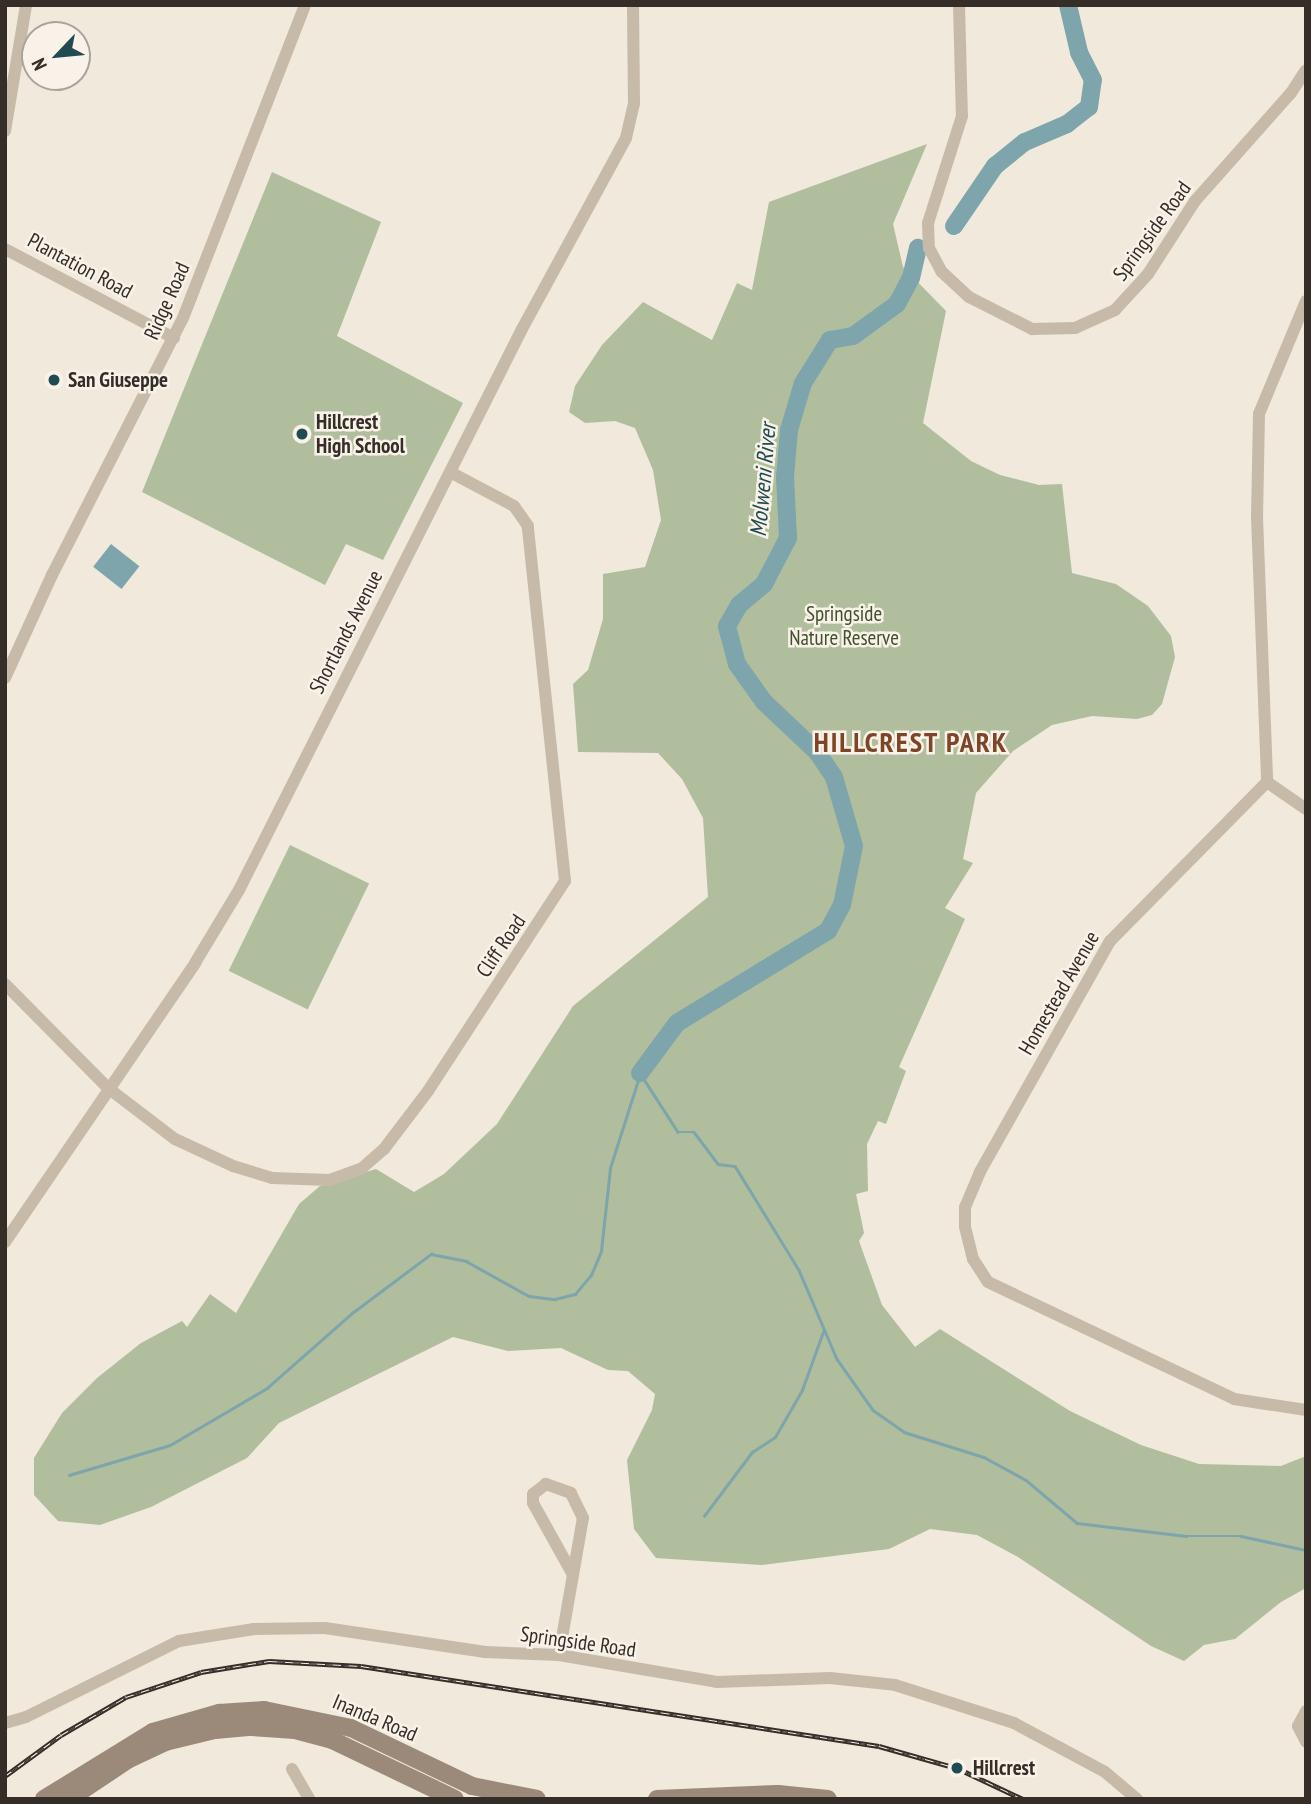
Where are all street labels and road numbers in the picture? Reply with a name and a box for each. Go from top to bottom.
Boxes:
street label: Springside Road [1108,176,1196,286]
street label: Plantation Road [23,228,137,304]
street label: Ridge Road [139,259,195,343]
street label: Shortlands Avenue [304,566,388,698]
street label: Cliff Road [471,910,531,982]
street label: Homestead Avenue [1013,926,1105,1060]
street label: Springside Road [519,1621,637,1663]
street label: Inanda Road [329,1689,421,1747]

